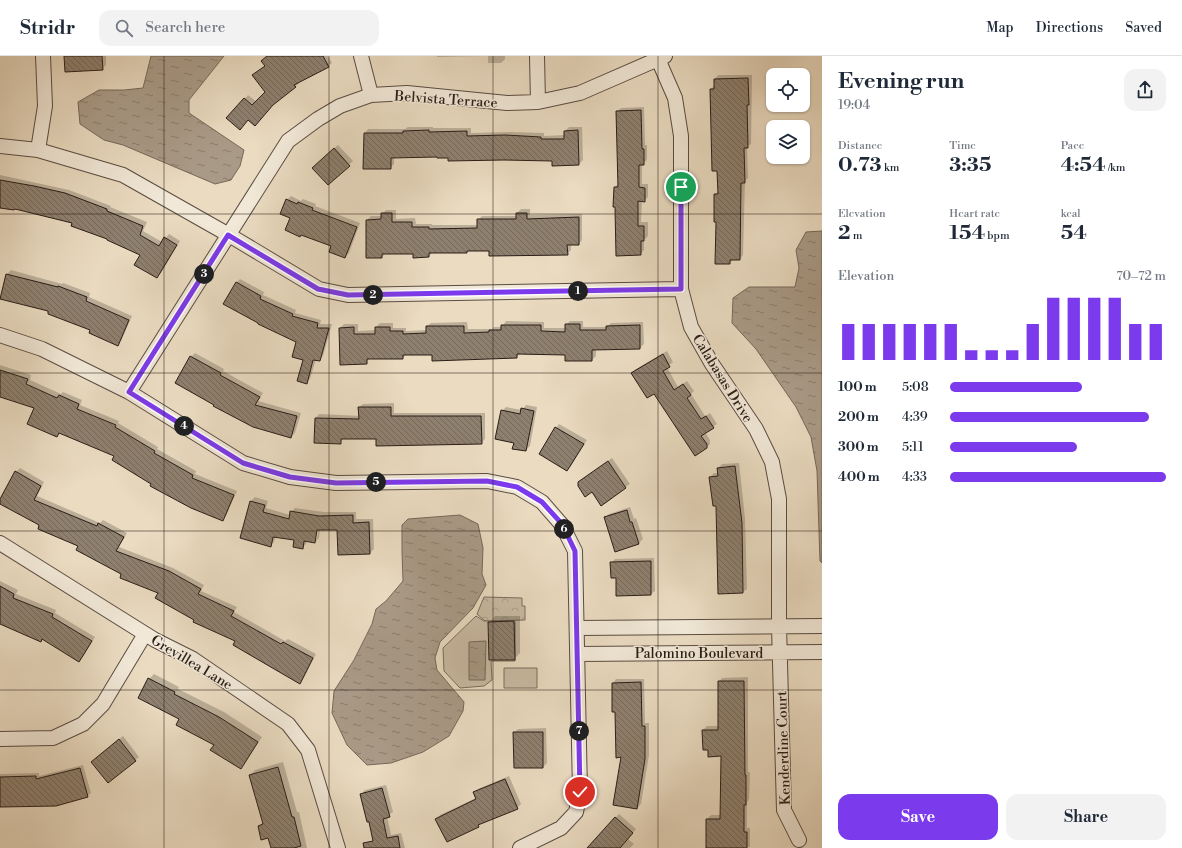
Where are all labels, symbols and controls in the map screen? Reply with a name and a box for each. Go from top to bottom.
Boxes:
search box [99,10,379,46]
text: Stridr [20,16,75,40]
icon: search [113,17,135,39]
text: Search here [145,18,225,37]
text: Map [986,19,1014,37]
text: Directions [1036,19,1103,37]
text: Saved [1125,19,1162,37]
map controls [766,68,810,164]
button: locate [766,68,810,112]
text: Evening run [838,68,964,95]
button: share [1124,69,1166,111]
street label: Belvista Terrace [393,87,498,113]
text: 19:04 [838,97,870,113]
button: layers [766,120,810,164]
text: Distance [838,139,882,153]
text: Time [949,139,976,153]
text: Pace [1061,139,1084,153]
text: 0.73 [838,153,882,178]
text: 3:35 [949,153,991,178]
text: 4:54 [1061,153,1106,178]
text: km [882,161,899,175]
text: /km [1106,161,1125,175]
pin [664,170,698,204]
icon: arrive [670,176,692,198]
text: Elevation [838,207,886,221]
text: Heart rate [949,207,1000,221]
text: kcal [1061,207,1081,221]
text: 2 [838,221,851,246]
text: 154 [949,221,985,246]
text: 54 [1061,221,1087,246]
text: m [851,229,862,243]
text: bpm [985,229,1010,243]
pin: 3 [194,264,214,284]
text: 3 [201,267,207,281]
text: Elevation [838,268,894,284]
text: 70–72 m [1116,268,1166,284]
pin: 1 [568,281,588,301]
text: 1 [575,284,581,298]
pin: 2 [363,285,383,305]
text: 2 [370,288,376,302]
street label: Calabasas Drive [688,331,757,426]
text: 100 m [838,379,877,395]
text: 5:08 [902,379,929,395]
text: 200 m [838,409,879,425]
text: 4:39 [902,409,928,425]
pin: 4 [174,416,194,436]
text: 4 [180,419,188,433]
text: 300 m [838,439,879,455]
text: 5:11 [902,439,924,455]
text: 400 m [838,469,880,485]
text: 4:33 [902,469,927,485]
pin: 5 [366,472,386,492]
text: 5 [373,475,379,489]
pin: 6 [554,519,574,539]
text: 6 [561,522,567,536]
street label: Grevillea Lane [147,631,236,694]
street label: Palomino Boulevard [635,645,763,663]
street label: Kenderdine Court [773,691,795,805]
pin: 7 [569,721,589,741]
text: 7 [576,724,582,738]
pin [563,775,597,809]
icon: check [569,781,591,803]
button: Save [838,794,998,840]
button: Share [1006,794,1166,840]

